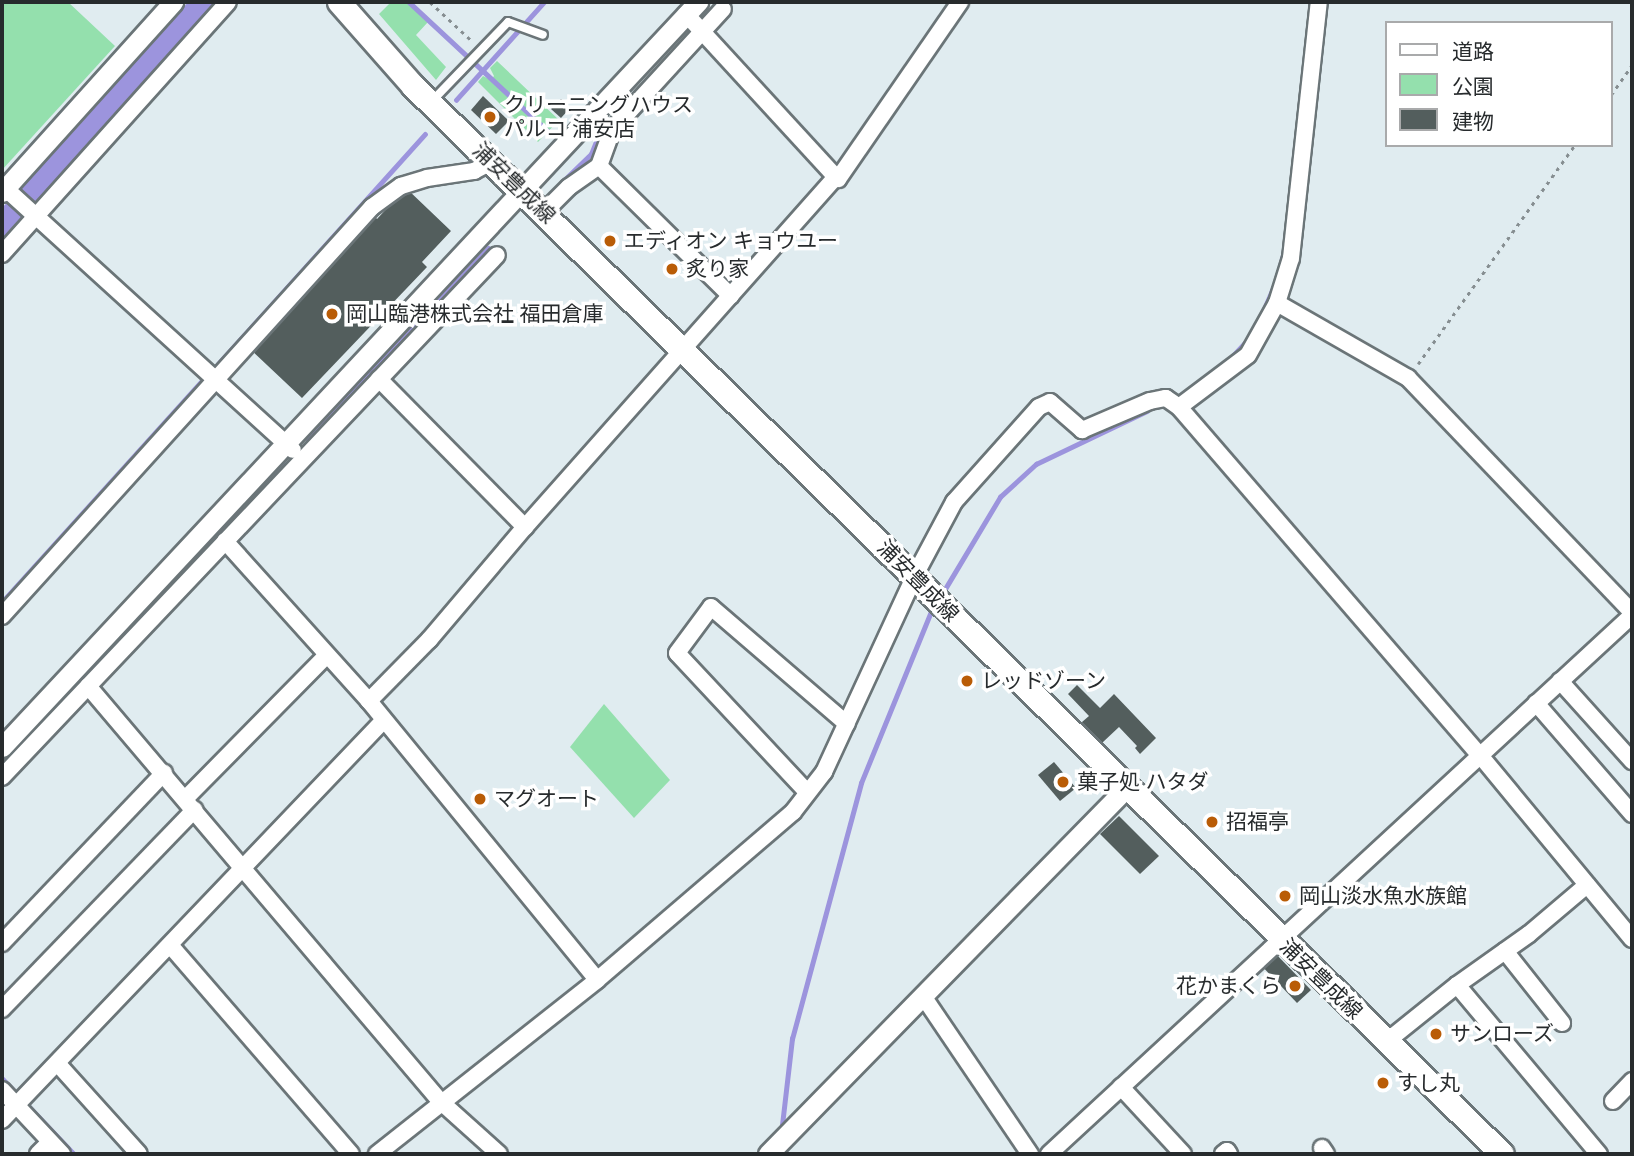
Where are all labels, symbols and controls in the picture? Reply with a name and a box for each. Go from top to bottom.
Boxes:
legend [1386,21,1613,147]
text: 道路 [1452,39,1494,64]
text: 公園 [1452,74,1494,99]
place label: クリーニングハウス パルコ 浦安店 [504,92,693,142]
marker: クリーニングハウス パルコ 浦安店 [482,109,498,125]
text: 建物 [1452,109,1494,134]
street label: 浦安豊成線 [467,137,561,229]
place label: エディオン キョウユー [624,228,840,254]
marker: エディオン キョウユー [602,233,618,249]
place label: 炙り家 [686,256,749,282]
marker: 炙り家 [664,261,680,277]
place label: 岡山臨港株式会社 福田倉庫 [346,301,604,327]
marker: 岡山臨港株式会社 福田倉庫 [324,306,340,322]
street label: 浦安豊成線 [872,535,964,627]
place label: レッドゾーン [981,668,1107,694]
marker: レッドゾーン [959,673,975,689]
place label: 菓子処 ハタダ [1077,769,1209,795]
marker: 菓子処 ハタダ [1055,774,1071,790]
place label: マグオート [494,786,599,812]
marker: マグオート [472,791,488,807]
place label: 招福亭 [1226,809,1289,835]
marker: 招福亭 [1204,814,1220,830]
place label: 岡山淡水魚水族館 [1299,883,1467,909]
marker: 岡山淡水魚水族館 [1277,888,1293,904]
street label: 浦安豊成線 [1274,933,1368,1025]
place label: 花かまくら [1176,973,1281,999]
marker: 花かまくら [1287,978,1303,994]
place label: サンローズ [1450,1021,1555,1047]
marker: サンローズ [1428,1026,1444,1042]
place label: すし丸 [1397,1070,1460,1096]
marker: すし丸 [1375,1075,1391,1091]

